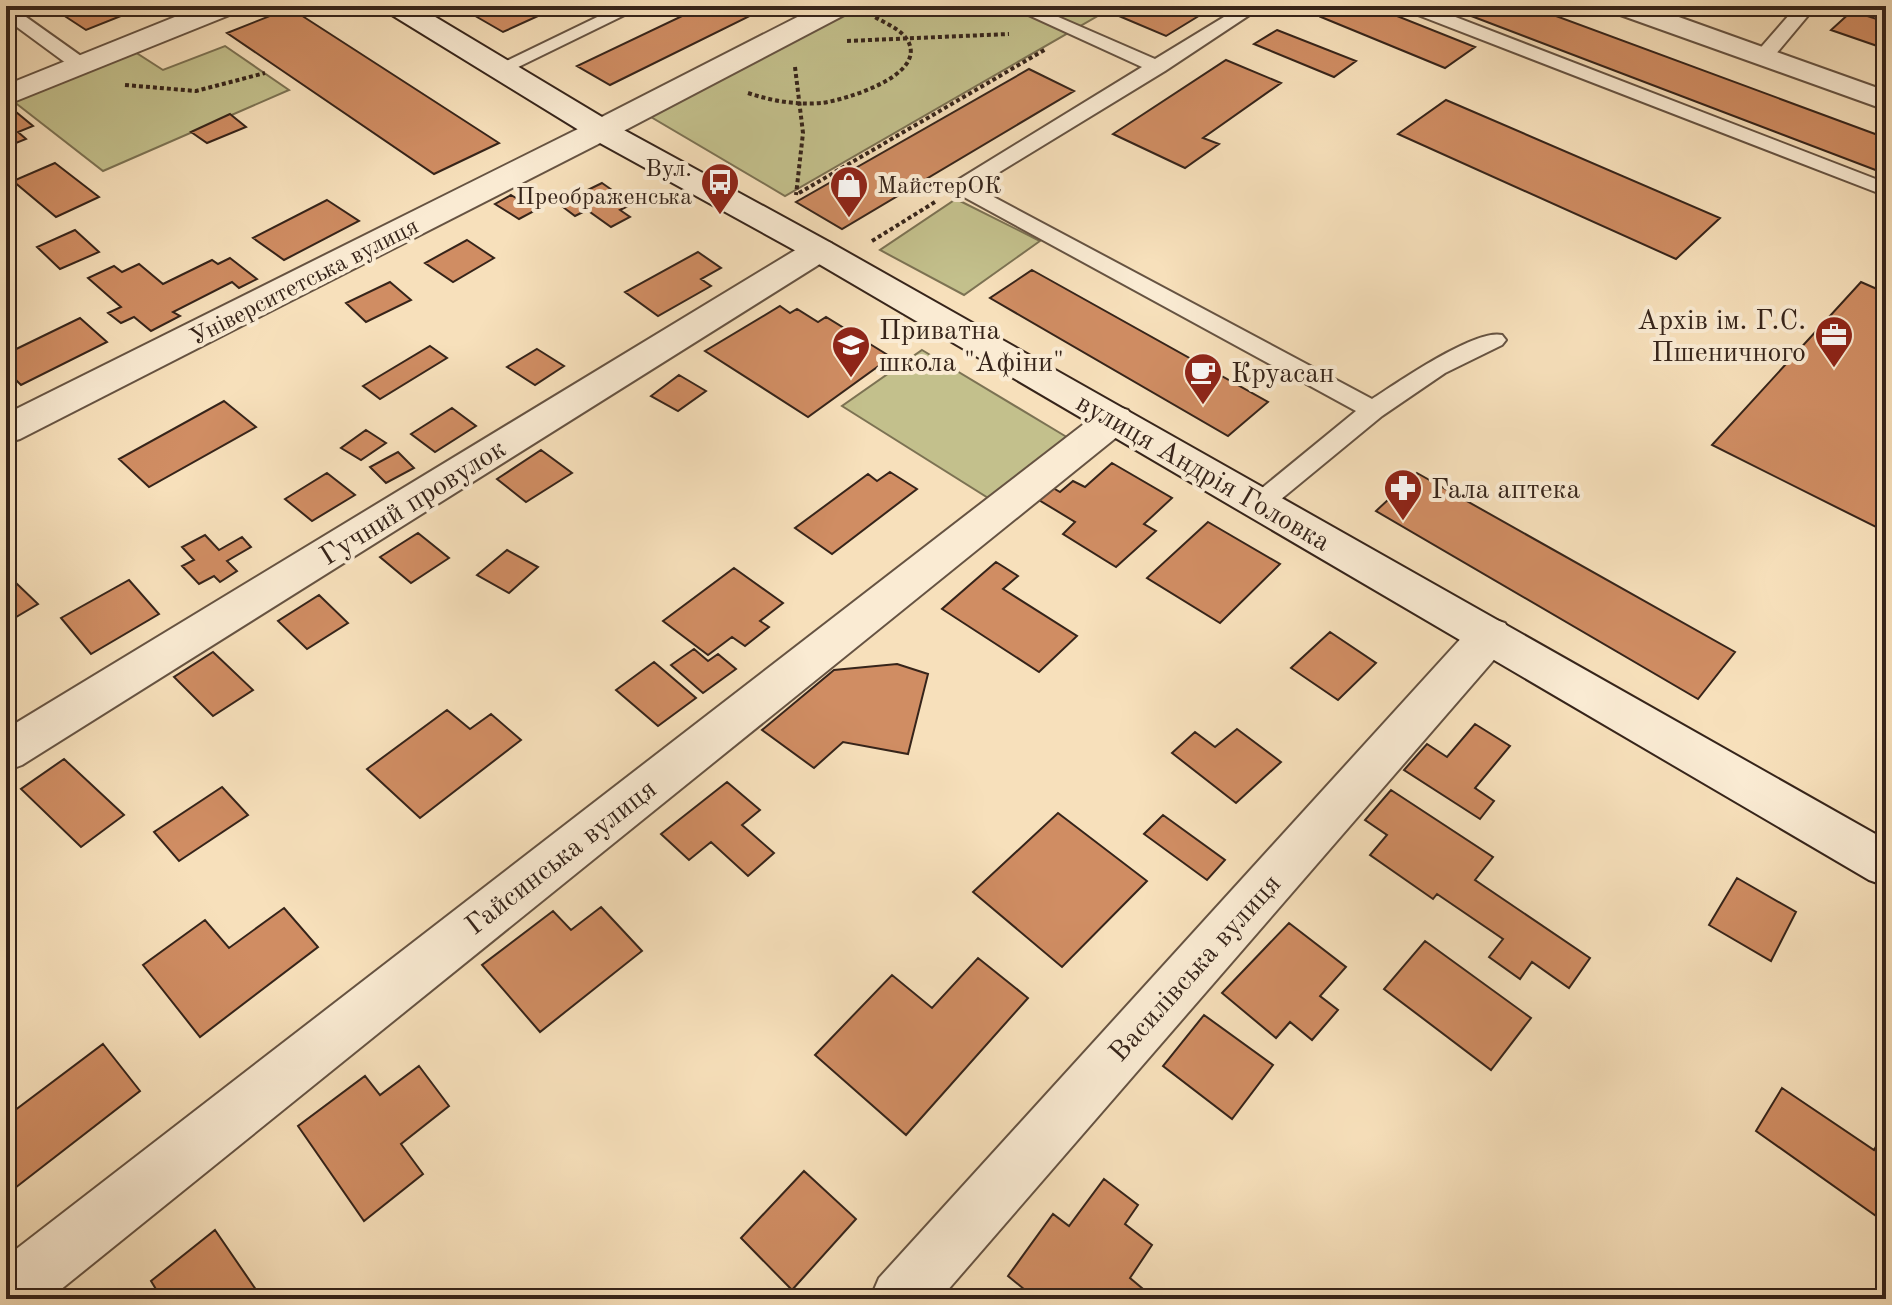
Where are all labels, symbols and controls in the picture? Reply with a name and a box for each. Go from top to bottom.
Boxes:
place label: Вул. Преображенська [516,158,692,210]
bus stop icon: Вул. Преображенська [699,161,741,216]
shop icon: МайстерОК [828,164,870,219]
place label: МайстерОК [877,175,1001,199]
street label: Університетська вулиця [187,215,423,351]
place label: Архів ім. Г.С. Пшеничного [1637,308,1806,368]
office icon: Архів ім. Г.С. Пшеничного [1813,314,1855,369]
place label: Приватна школа "Афіни" [879,318,1064,378]
school or university icon: Приватна школа "Афіни" [830,324,872,379]
cafe icon: Круасан [1182,351,1224,406]
place label: Круасан [1231,361,1334,389]
street label: вулиця Андрія Головка [1071,389,1334,558]
street label: Гучний провулок [316,435,511,572]
pharmacy icon: Гала аптека [1382,467,1424,522]
place label: Гала аптека [1431,477,1581,505]
street label: Гайсинська вулиця [461,775,662,941]
street label: Василівська вулиця [1105,870,1287,1068]

